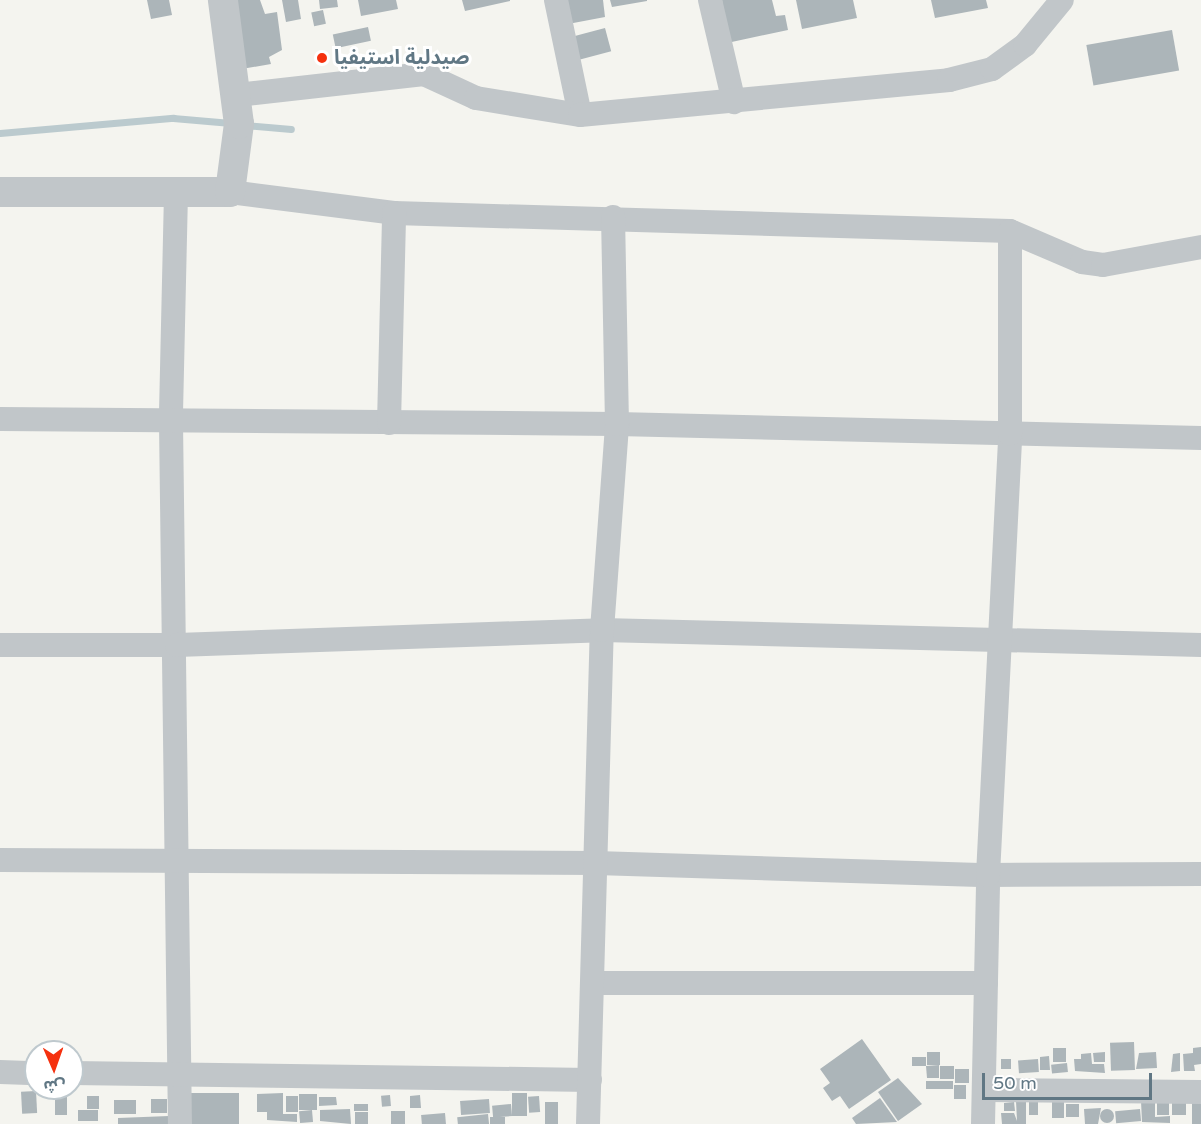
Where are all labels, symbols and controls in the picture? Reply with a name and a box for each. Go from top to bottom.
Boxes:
place label: صيدلية استيفيا [334,46,469,70]
marker: صيدلية استيفيا [315,51,329,65]
north arrow [24,1040,84,1100]
scale bar [985,1061,1154,1099]
text: 50 m [993,1072,1037,1094]
text: ش [43,1076,66,1096]

